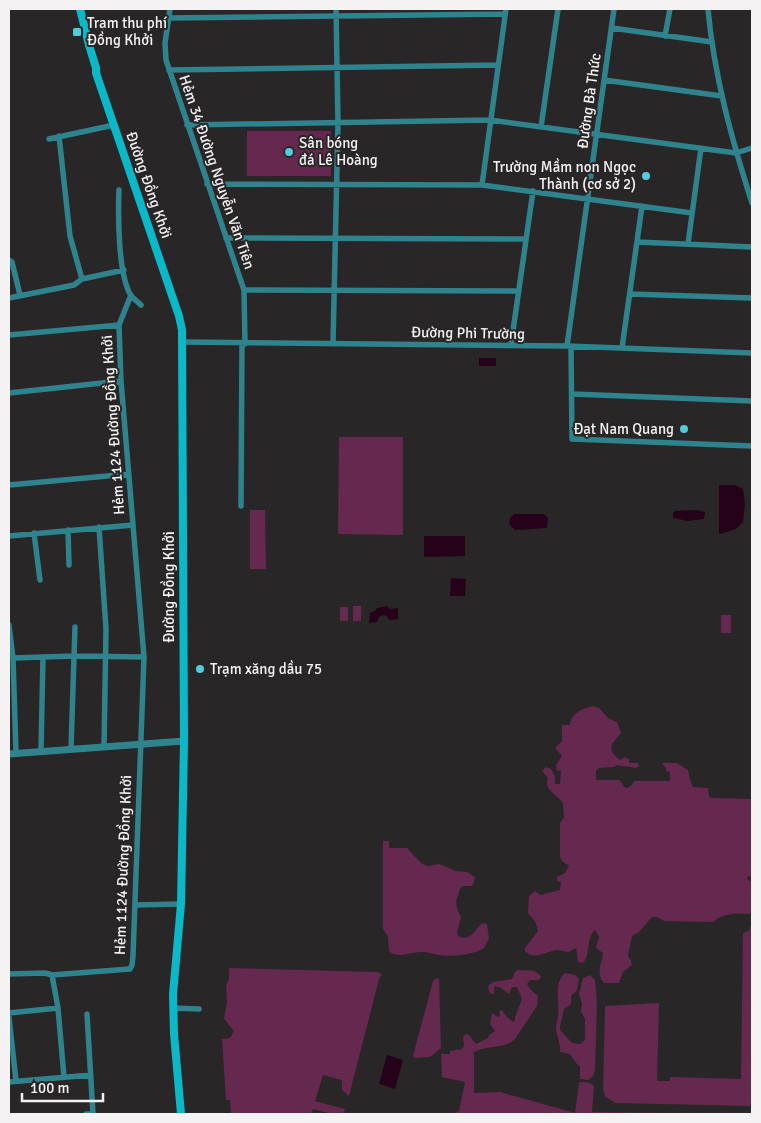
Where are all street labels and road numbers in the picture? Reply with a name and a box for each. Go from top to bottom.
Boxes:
street label: Đường Bà Thức [573,52,605,150]
street label: Hẻm 34 Đường Nguyễn Văn Tiên [175,72,260,271]
street label: Đường Đồng Khởi [122,129,176,241]
street label: Đường Phi Trường [411,323,525,343]
street label: Hẻm 1124 Đường Đồng Khởi [98,334,128,516]
street label: Đường Đồng Khởi [160,531,178,643]
street label: Hẻm 1124 Đường Đồng Khởi [111,775,135,955]

